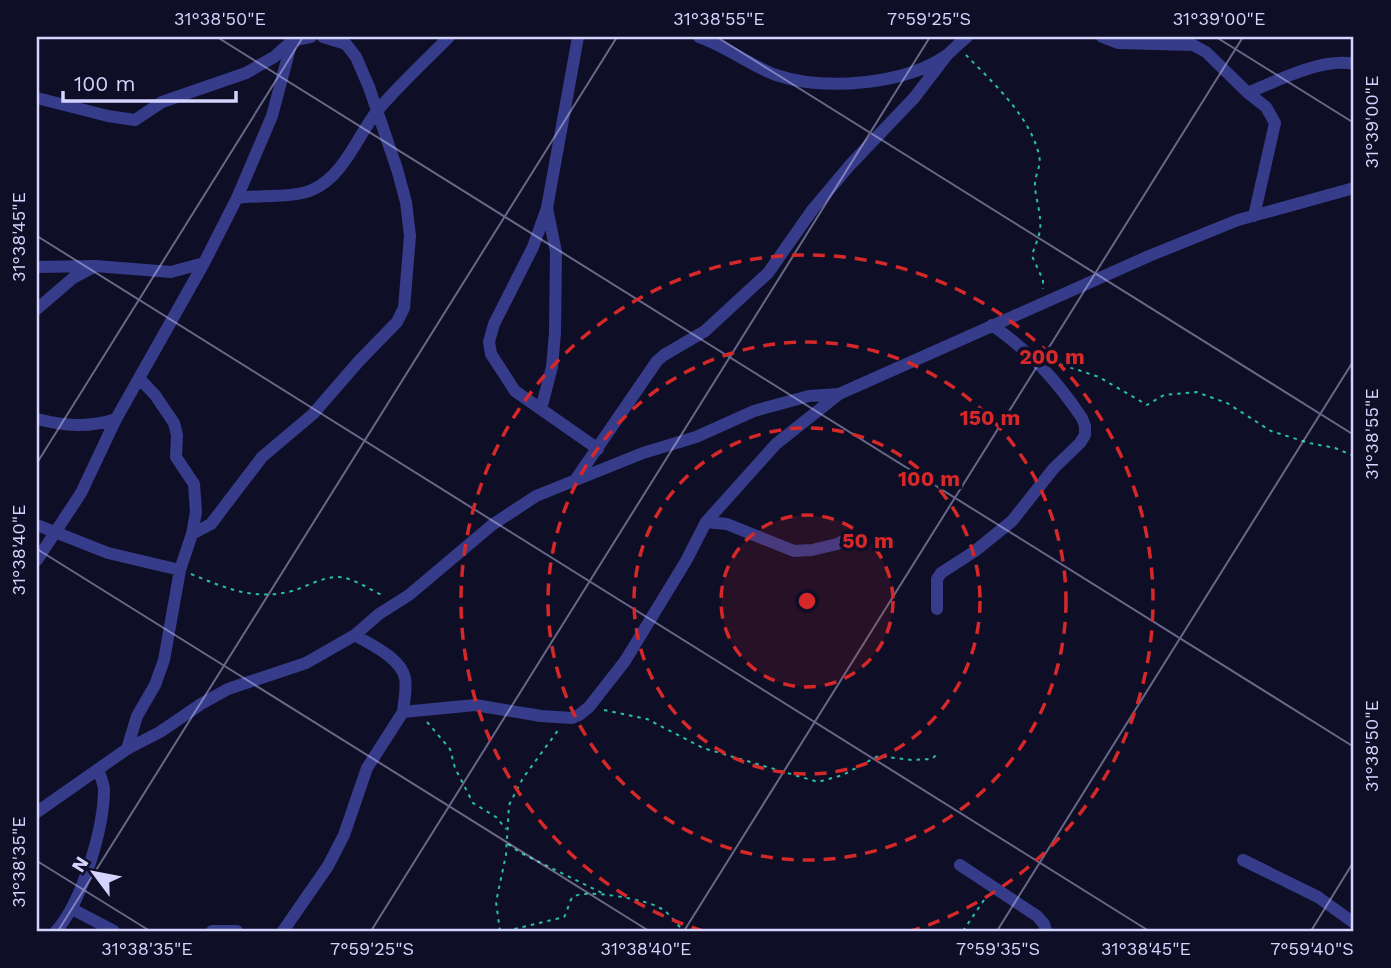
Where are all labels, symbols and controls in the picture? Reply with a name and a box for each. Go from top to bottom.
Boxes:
text: 31°38'50"E [174,8,266,29]
text: 31°38'55"E [673,8,765,29]
text: 7°59'25"S [887,8,971,29]
text: 31°39'00"E [1173,8,1265,29]
scale bar [63,60,236,104]
text: 100 m [74,71,136,96]
text: 31°39'00"E [1361,76,1382,168]
text: 31°38'45"E [8,192,29,282]
text: 200 m [1019,344,1085,369]
text: 31°38'55"E [1361,388,1382,480]
text: 150 m [960,405,1020,430]
text: 100 m [898,466,960,491]
text: 31°38'40"E [8,505,29,595]
text: 50 m [842,528,894,553]
centre of rings [795,589,819,613]
text: 31°38'50"E [1361,700,1382,792]
text: 31°38'35"E [8,816,29,908]
north arrow [60,838,130,908]
text: N [67,852,93,876]
text: 31°38'35"E [101,938,193,959]
text: 7°59'25"S [330,938,414,959]
text: 31°38'40"E [601,938,691,959]
text: 7°59'35"S [956,938,1040,959]
text: 31°38'45"E [1101,938,1191,959]
text: 7°59'40"S [1270,938,1354,959]

